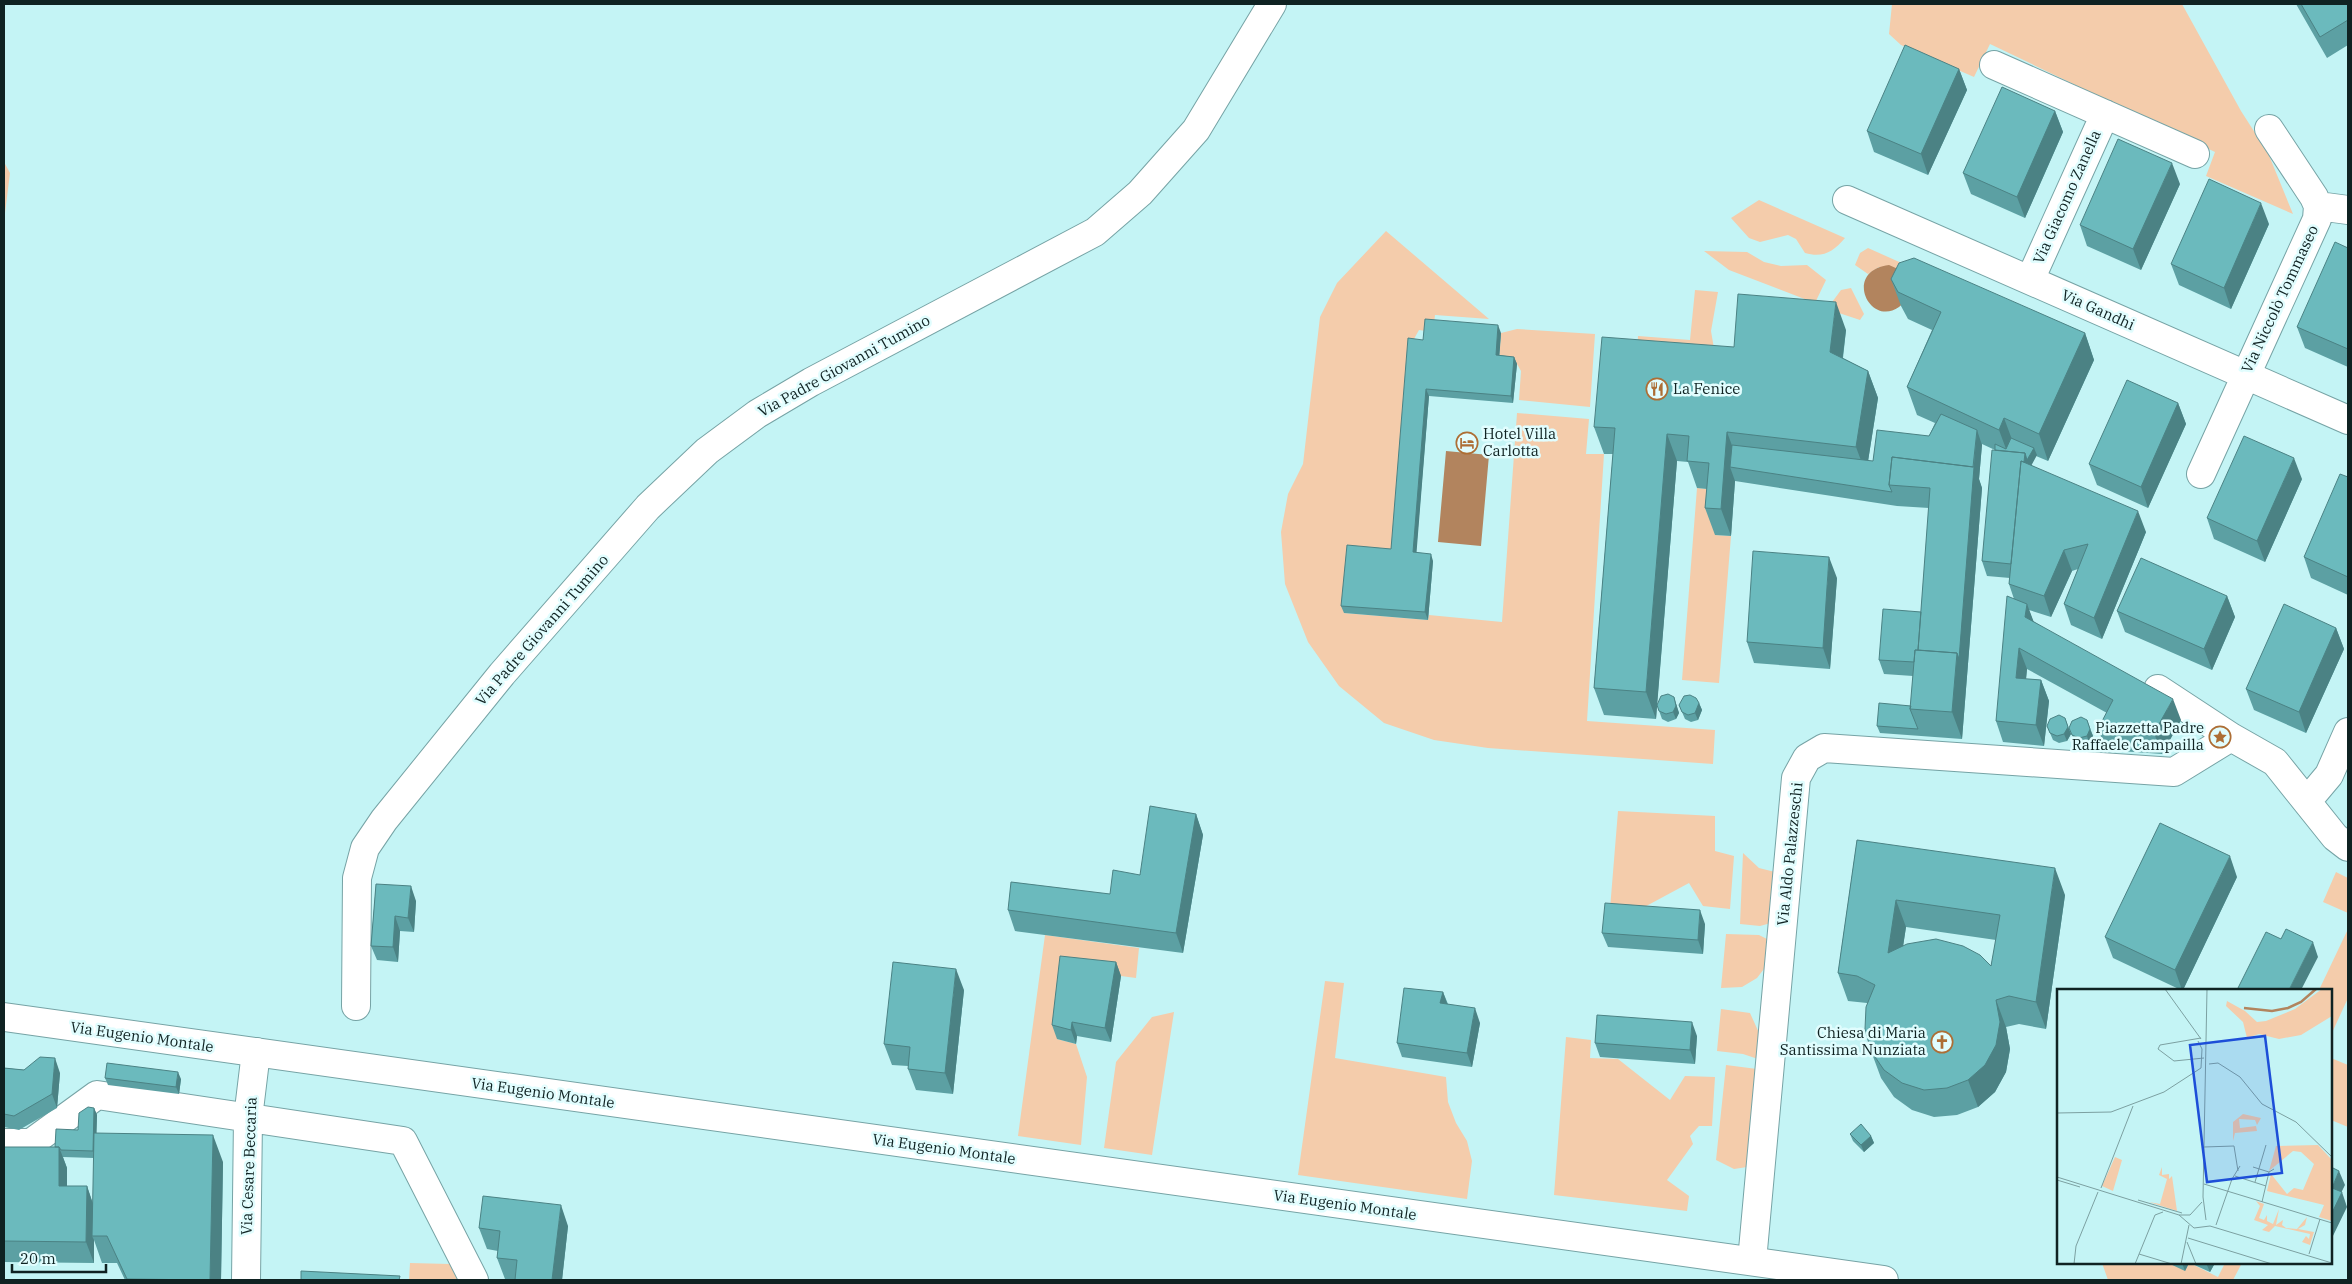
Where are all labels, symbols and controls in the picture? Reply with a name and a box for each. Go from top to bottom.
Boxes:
street label: Via Giacomo Zanella [2028,127,2105,267]
street label: Via Niccolò Tommaseo [2237,222,2322,376]
street label: Via Gandhi [2059,285,2138,334]
street label: Via Padre Giovanni Tumino [754,310,933,421]
restaurant icon: La Fenice [1645,377,1669,401]
place label: La Fenice [1673,379,1740,398]
place label: Hotel Villa Carlotta [1483,424,1556,460]
hotel icon: Hotel Villa Carlotta [1455,431,1479,455]
street label: Via Padre Giovanni Tumino [471,550,612,709]
place label: Piazzetta Padre Raffaele Campailla [2072,718,2204,754]
place icon: Piazzetta Padre Raffaele Campailla [2208,725,2232,749]
street label: Via Aldo Palazzeschi [1773,781,1807,927]
inset map [2057,989,2332,1264]
street label: Via Eugenio Montale [69,1017,215,1056]
place label: Chiesa di Maria Santissima Nunziata [1780,1023,1926,1059]
church icon: Chiesa di Maria Santissima Nunziata [1930,1030,1954,1054]
street label: Via Eugenio Montale [470,1073,616,1112]
street label: Via Cesare Beccaria [237,1096,260,1236]
street label: Via Eugenio Montale [871,1129,1017,1168]
street label: Via Eugenio Montale [1272,1185,1418,1224]
scale bar [12,1242,106,1274]
text: 20 m [20,1249,56,1268]

